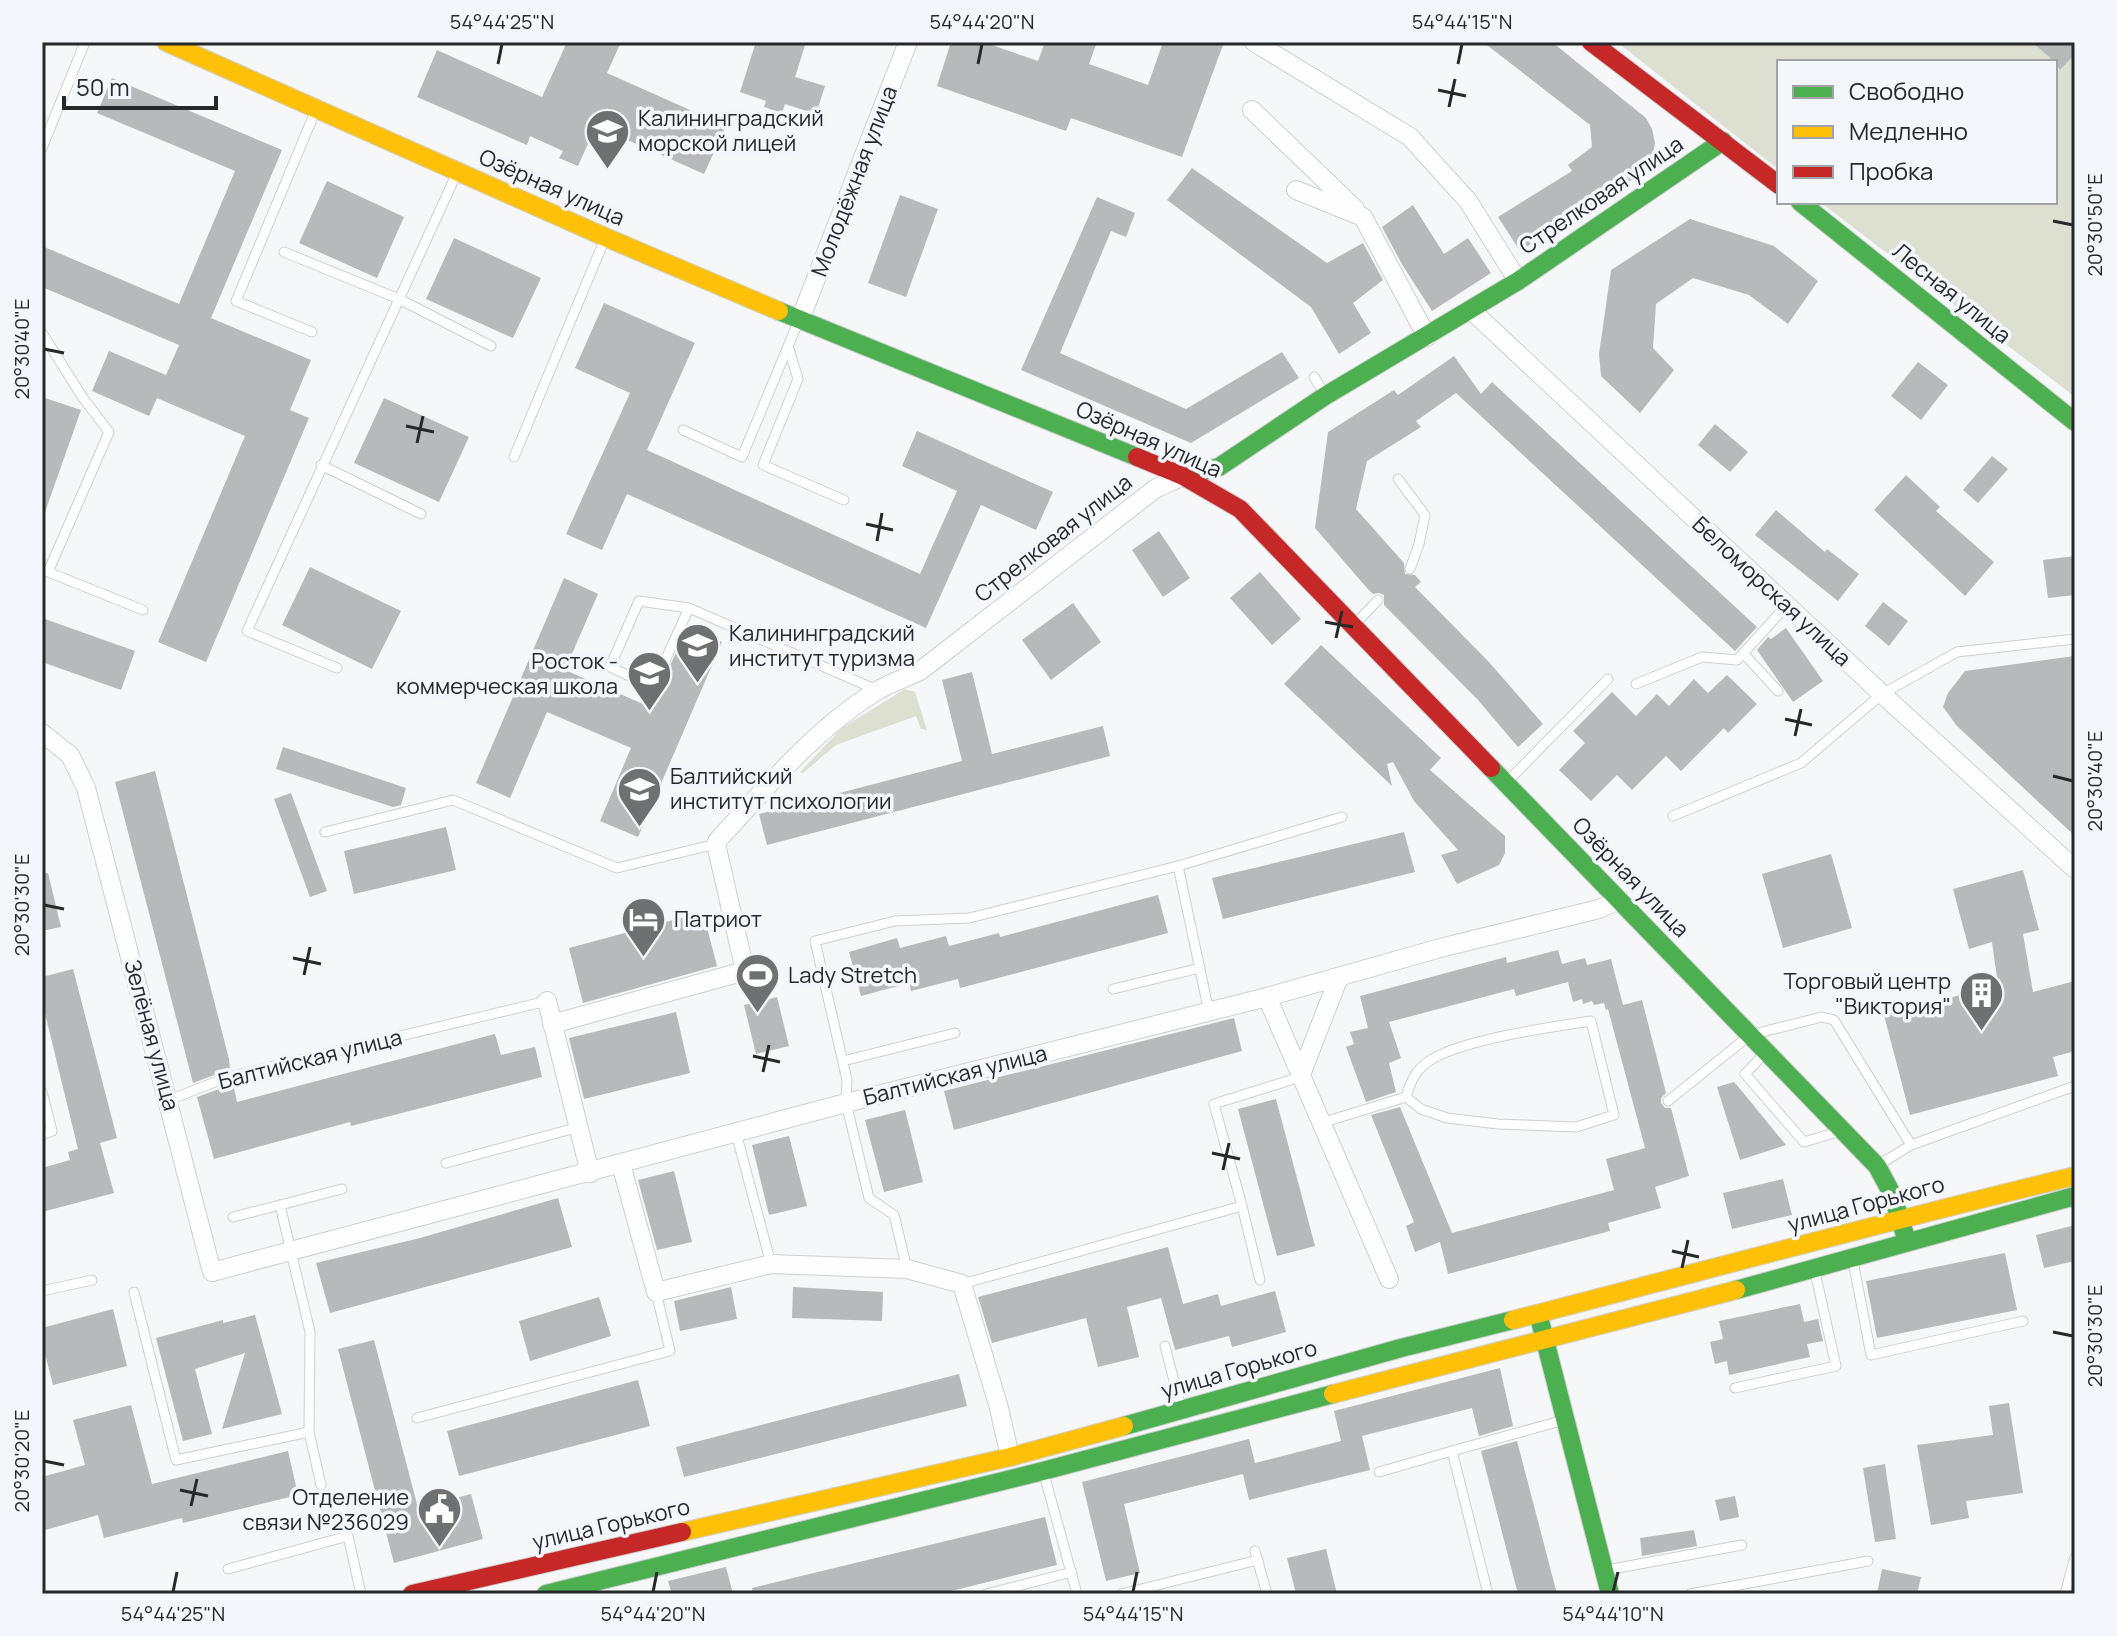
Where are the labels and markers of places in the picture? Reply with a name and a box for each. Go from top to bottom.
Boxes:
place label: Калининградский морской лицей [638,103,824,158]
school or university icon: Калининградский морской лицей [583,107,631,170]
place label: Калининградский институт туризма [729,618,915,673]
school or university icon: Калининградский институт туризма [674,622,722,685]
place label: Росток - коммерческая школа [396,646,618,701]
school or university icon: Росток - коммерческая школа [625,650,673,713]
place label: Балтийский институт психологии [670,761,892,816]
school or university icon: Балтийский институт психологии [615,765,663,828]
hotel icon: Патриот [619,895,667,958]
place label: Патриот [674,904,762,934]
sports icon: Lady Stretch [733,951,781,1014]
place label: Lady Stretch [788,960,917,990]
place label: Торговый центр "Виктория" [1784,966,1951,1021]
building icon: Торговый центр "Виктория" [1958,970,2006,1033]
place label: Отделение связи №236029 [243,1482,409,1537]
public building icon: Отделение связи №236029 [416,1486,464,1549]

